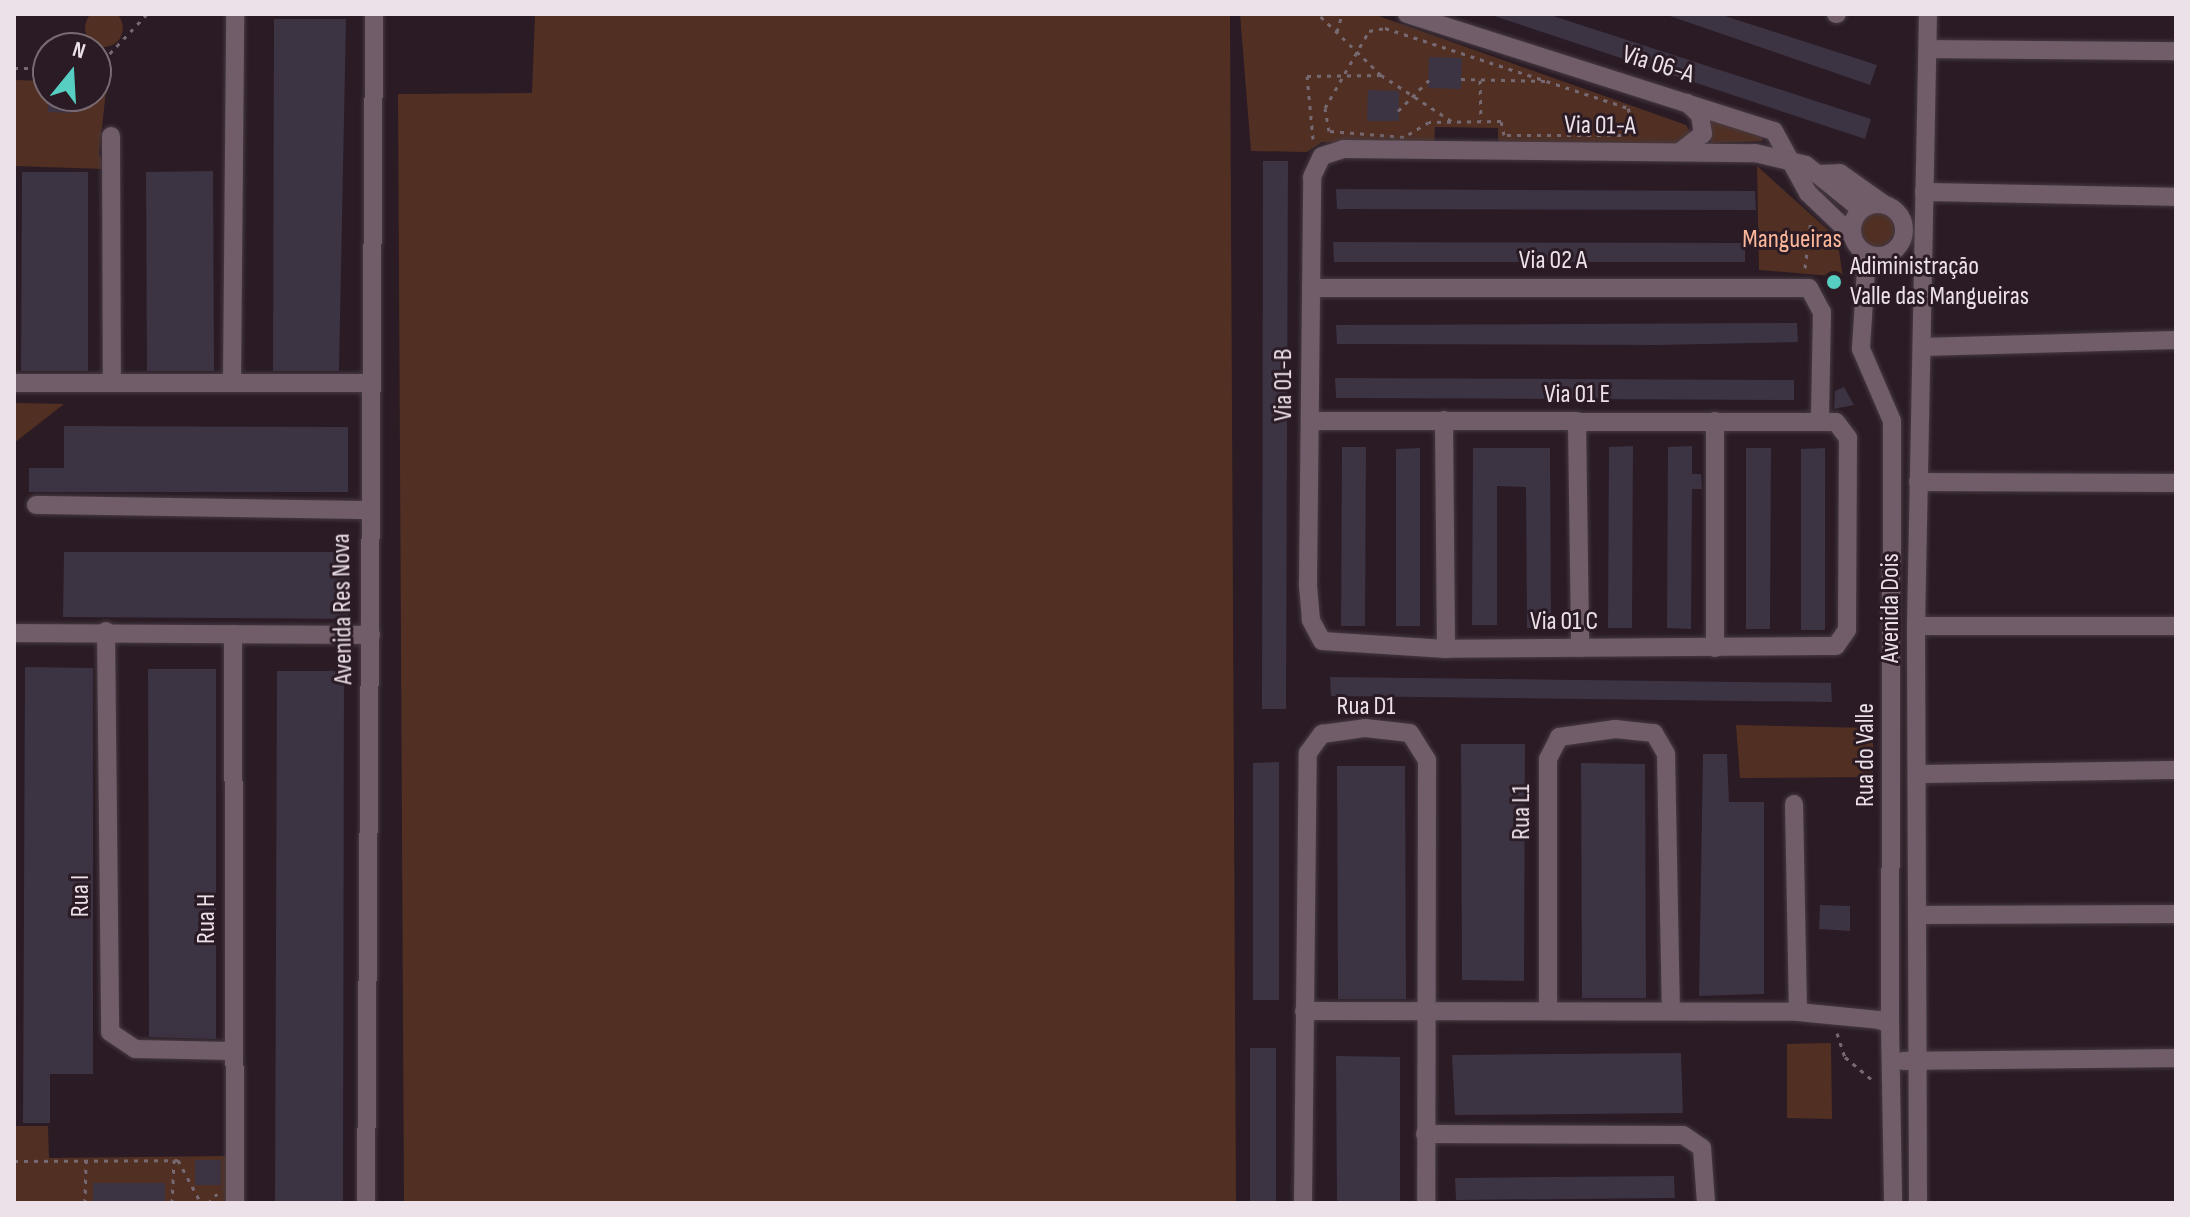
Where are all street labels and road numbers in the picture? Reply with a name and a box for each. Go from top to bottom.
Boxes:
street label: Via 06-A [1618,39,1698,91]
street label: Via 01-A [1564,110,1636,142]
street label: Via 02 A [1519,245,1587,277]
street label: Via 01-B [1268,349,1300,421]
street label: Via 01 E [1544,379,1610,411]
street label: Avenida Res Nova [326,533,360,685]
street label: Avenida Dois [1875,553,1907,663]
street label: Via 01 C [1530,606,1598,638]
street label: Rua D1 [1337,691,1395,723]
street label: Rua do Valle [1850,703,1882,807]
street label: Rua L1 [1506,784,1538,840]
street label: Rua I [65,875,97,917]
street label: Rua H [191,894,223,944]

